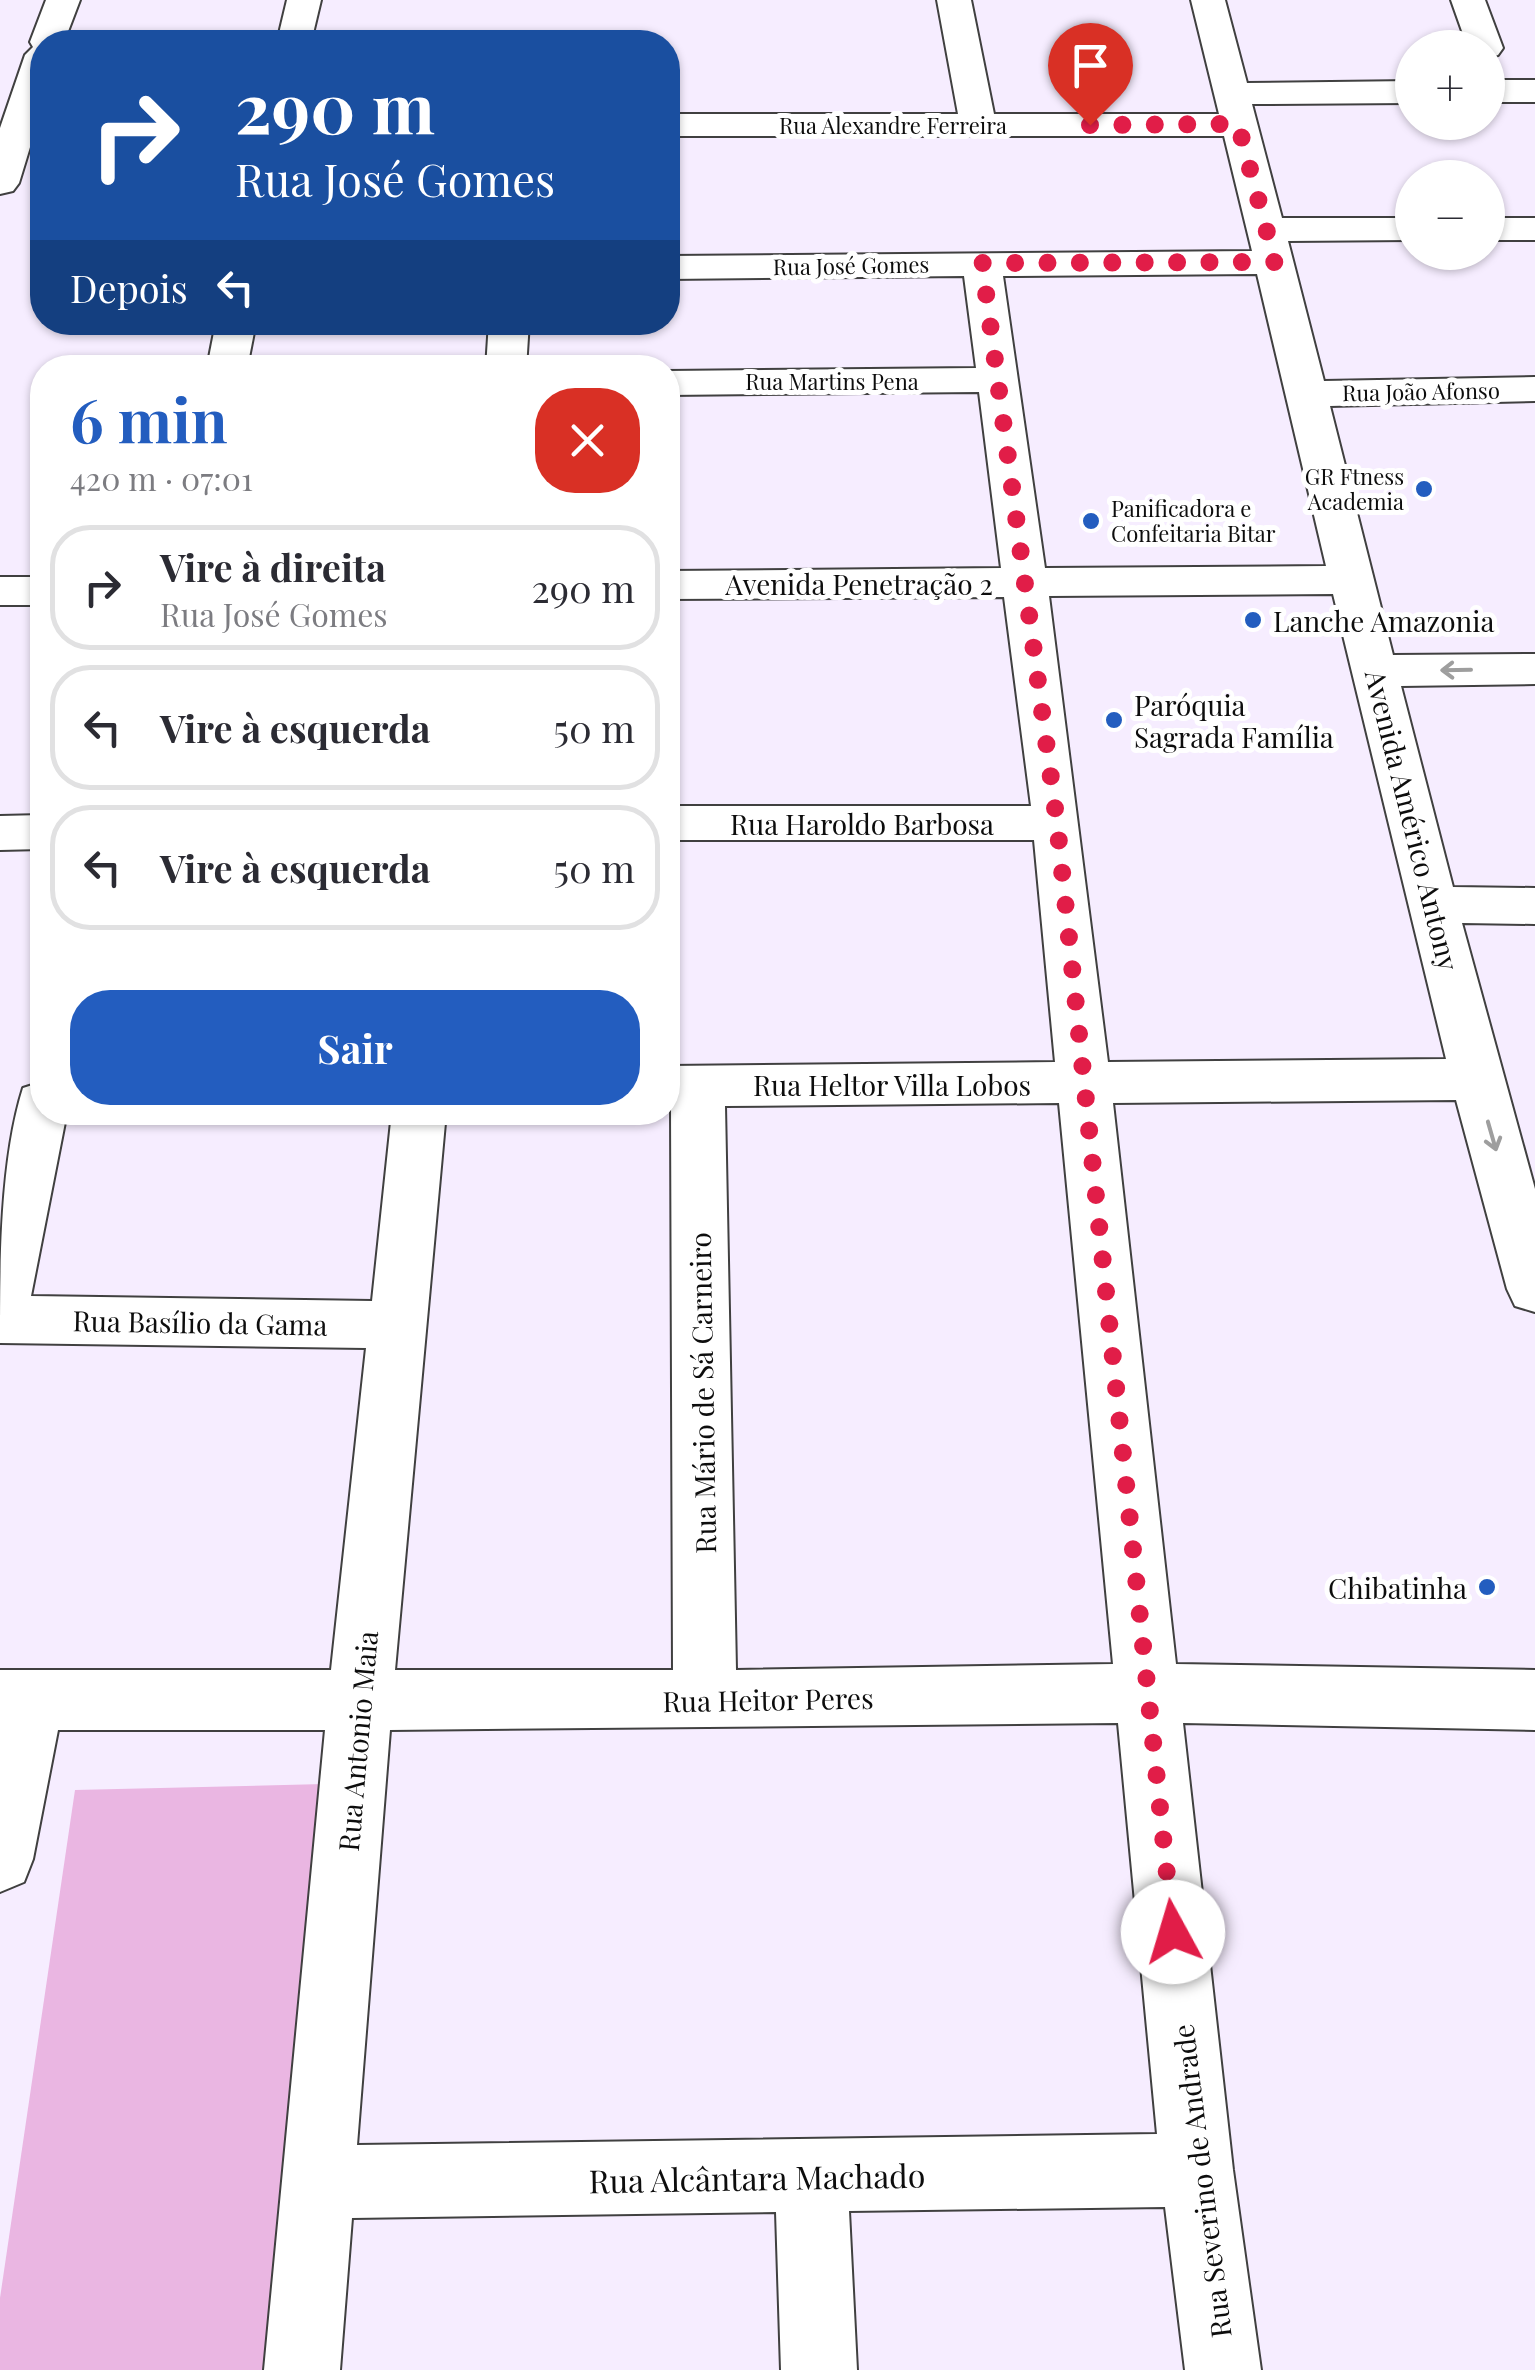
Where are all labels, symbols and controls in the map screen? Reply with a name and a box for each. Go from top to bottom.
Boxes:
pin [1048,23,1133,126]
map controls [1395,30,1505,270]
button: + [1395,30,1505,140]
icon: arrive [1063,38,1118,93]
text: 290 m [235,58,435,152]
icon: right [70,70,200,200]
street label: Rua Alexandre Ferreira [779,110,1007,140]
text: Rua José Gomes [235,148,555,208]
button: − [1395,160,1505,270]
street label: Rua José Gomes [772,249,930,281]
icon: left [208,260,263,315]
text: Depois [70,262,188,313]
street label: Rua Martins Pena [745,366,919,396]
street label: Rua João Afonso [1342,375,1500,407]
text: 6 min [70,378,228,458]
button: close [535,388,640,493]
text: 420 m · 07:01 [70,456,253,499]
place label: GR Ftness Academia [1305,461,1404,516]
marker: GR Ftness Academia [1413,478,1435,500]
place label: Panificadora e Confeitaria Bitar [1111,493,1276,548]
marker: Panificadora e Confeitaria Bitar [1080,510,1102,532]
text: Vire à direita [160,541,386,592]
icon: right [75,560,130,615]
text: 290 m [531,562,635,613]
street label: Avenida Penetração 2 [724,565,993,602]
text: Rua José Gomes [160,592,388,635]
place label: Lanche Amazonia [1273,602,1494,639]
marker: Lanche Amazonia [1242,609,1264,631]
one-way arrow [1440,660,1472,680]
street label: Avenida Américo Antony [1357,665,1468,974]
place label: Paróquia Sagrada Família [1134,686,1334,755]
icon: left [75,700,130,755]
text: Vire à esquerda [160,702,430,753]
text: 50 m [553,702,635,753]
marker: Paróquia Sagrada Família [1103,709,1125,731]
street label: Rua Haroldo Barbosa [730,805,994,842]
icon: left [75,840,130,895]
text: Vire à esquerda [160,842,430,893]
text: 50 m [553,842,635,893]
button: Sair [70,990,640,1105]
street label: Rua Heltor Villa Lobos [753,1066,1031,1103]
one-way arrow [1483,1120,1502,1151]
street label: Rua Mário de Sá Carneiro [681,1232,723,1554]
street label: Rua Basílio da Gama [72,1301,328,1343]
place label: Chibatinha [1328,1569,1467,1606]
marker: Chibatinha [1476,1576,1498,1598]
street label: Rua Antonio Maia [329,1629,385,1853]
street label: Rua Heitor Peres [662,1679,874,1719]
position arrow [1121,1880,1225,1984]
street label: Rua Severino de Andrade [1163,2022,1239,2340]
street label: Rua Alcântara Machado [588,2153,926,2201]

